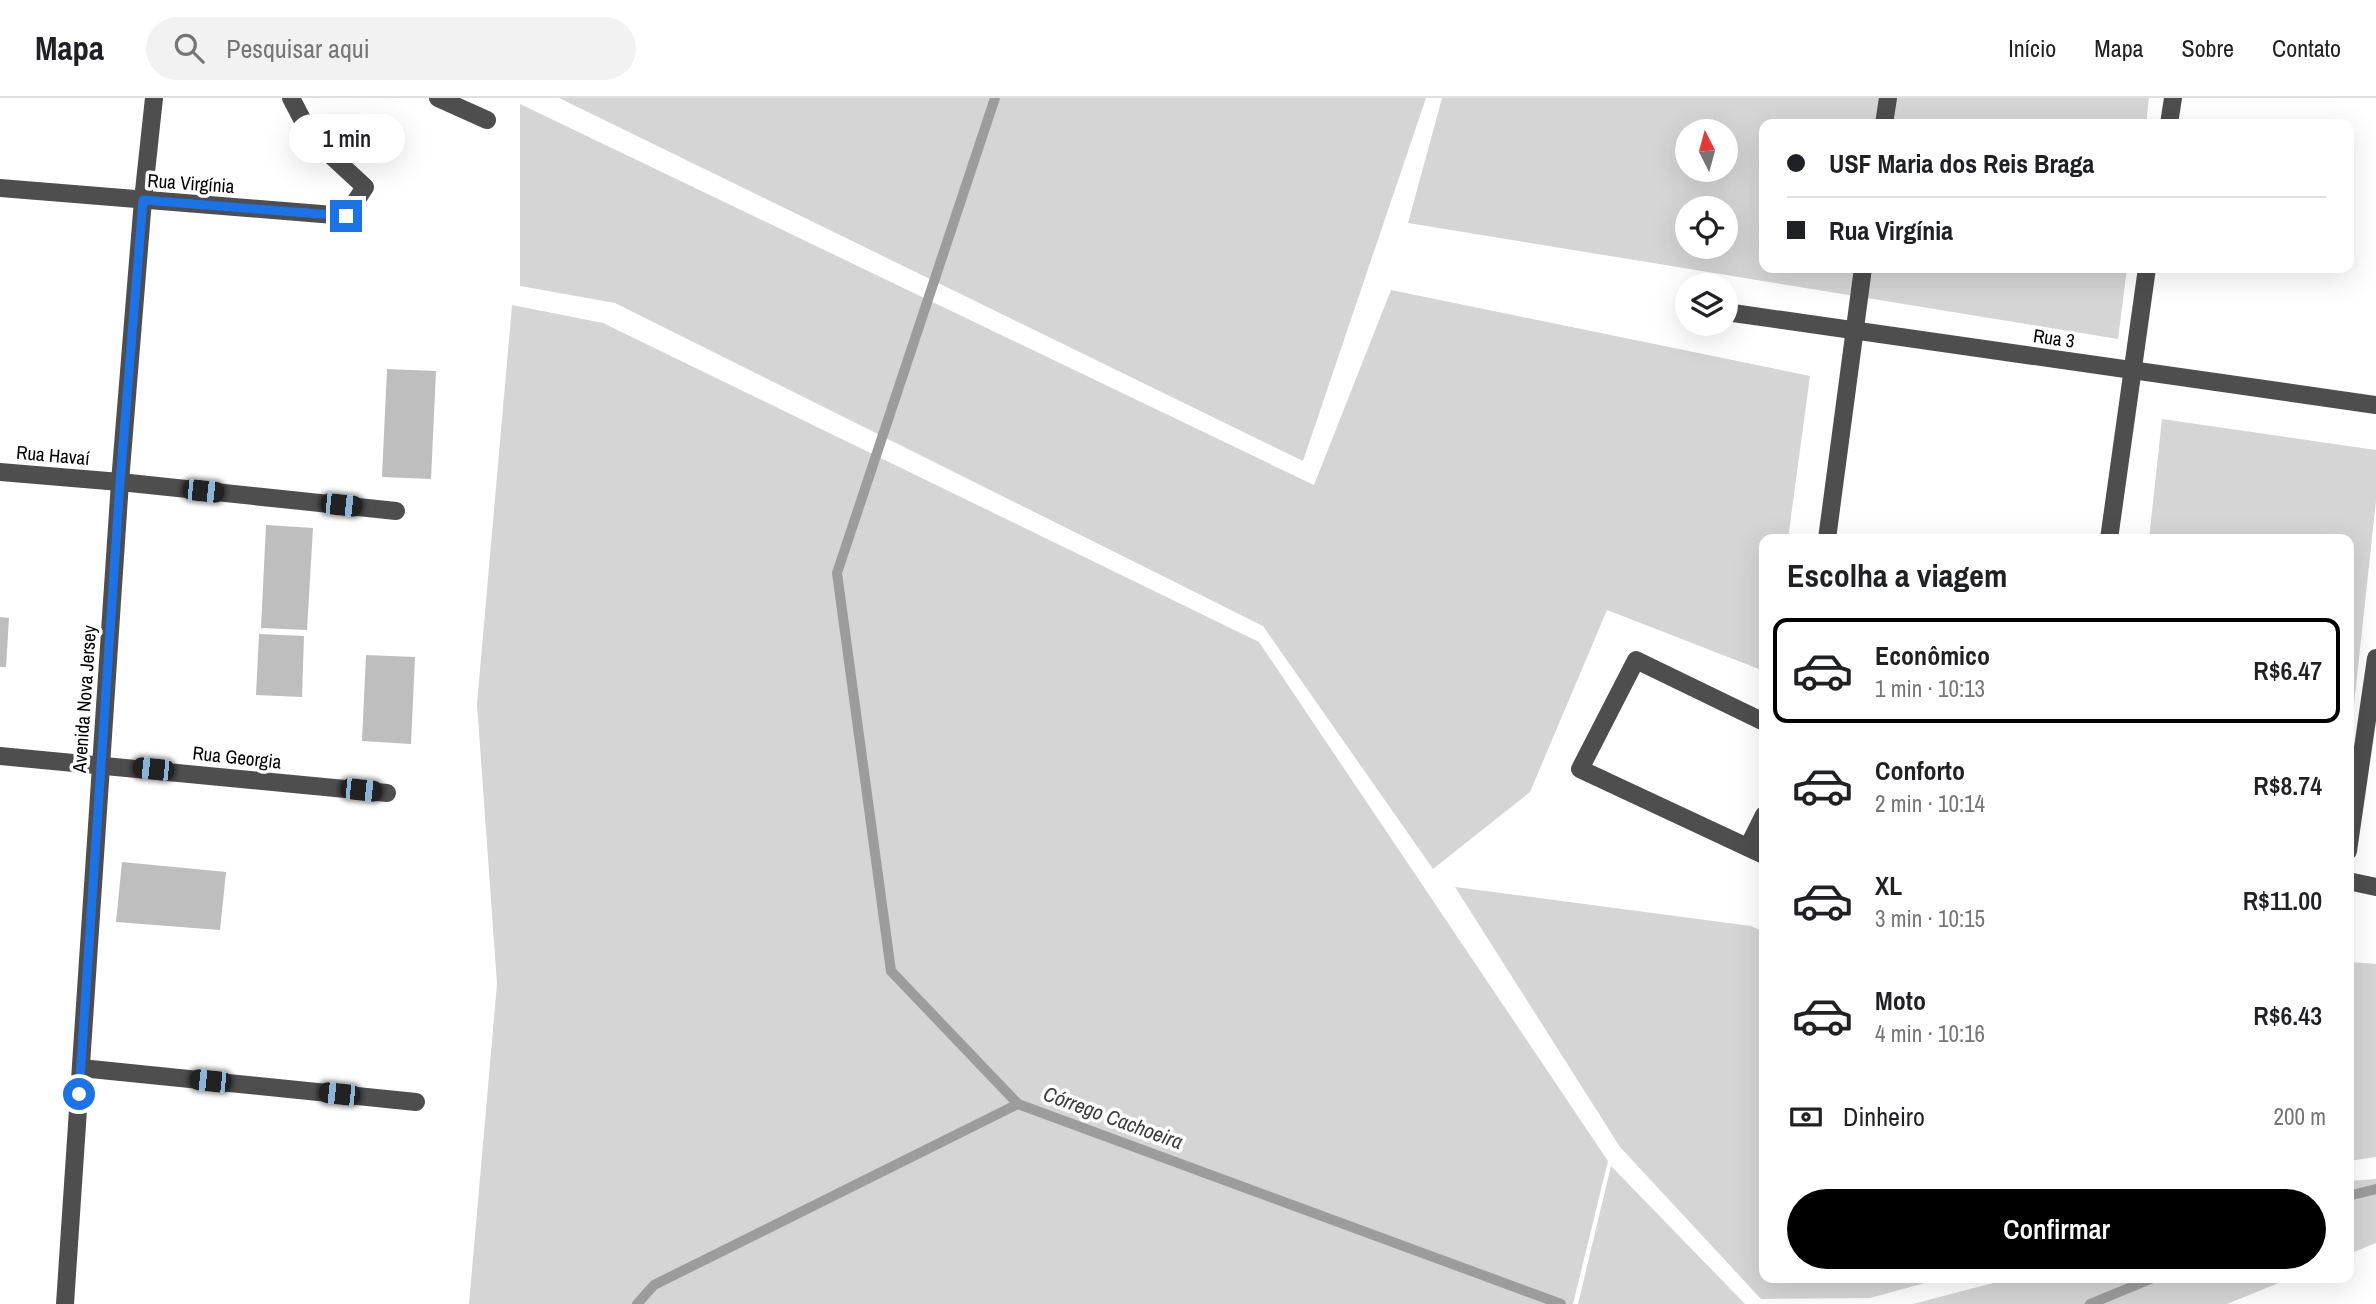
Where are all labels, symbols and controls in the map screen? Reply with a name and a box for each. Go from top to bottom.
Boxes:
search box [146,17,636,80]
text: Mapa [35,26,104,70]
icon: search [170,29,208,67]
text: Pesquisar aqui [226,31,370,66]
text: Início [2008,32,2056,64]
text: Mapa [2094,32,2144,64]
text: Sobre [2182,32,2234,64]
text: Contato [2272,32,2341,64]
callout: 1 min [288,115,404,164]
north arrow [1675,119,1738,182]
map controls [1675,119,1738,336]
text: 1 min [323,123,371,154]
text: USF Maria dos Reis Braga [1829,146,2094,181]
street label: Rua Virgínia [147,167,236,199]
button: locate [1675,196,1738,259]
route end [330,200,362,232]
text: Rua Virgínia [1829,213,1953,248]
button: layers [1675,273,1738,336]
street label: Rua 3 [2032,322,2076,354]
street label: Rua Havaí [15,439,91,471]
car [182,478,225,504]
car [320,492,363,518]
text: Escolha a viagem [1787,554,2007,597]
street label: Avenida Nova Jersey [66,624,102,775]
text: Econômico [1875,638,1990,673]
icon: car [1791,639,1854,702]
text: R$6.47 [2253,653,2322,688]
text: 1 min · 10:13 [1875,673,1985,704]
street label: Rua Georgia [191,739,283,775]
text: Conforto [1875,753,1965,788]
icon: car [1791,754,1854,817]
car [132,756,175,782]
text: R$8.74 [2253,768,2322,803]
car [340,777,383,803]
text: 2 min · 10:14 [1875,788,1985,819]
text: XL [1875,868,1902,903]
icon: car [1791,869,1854,932]
text: R$11.00 [2243,883,2322,918]
text: 3 min · 10:15 [1875,903,1985,934]
text: Moto [1875,983,1926,1018]
icon: car [1791,984,1854,1047]
text: R$6.43 [2253,998,2322,1033]
text: 4 min · 10:16 [1875,1018,1985,1049]
car [189,1068,232,1094]
route start [63,1078,95,1110]
water label: Córrego Cachoeira [1039,1079,1187,1156]
car [318,1081,361,1107]
icon: cash [1787,1098,1825,1136]
text: Dinheiro [1843,1099,1925,1134]
text: 200 m [2274,1101,2326,1132]
button: Confirmar [1787,1189,2326,1269]

